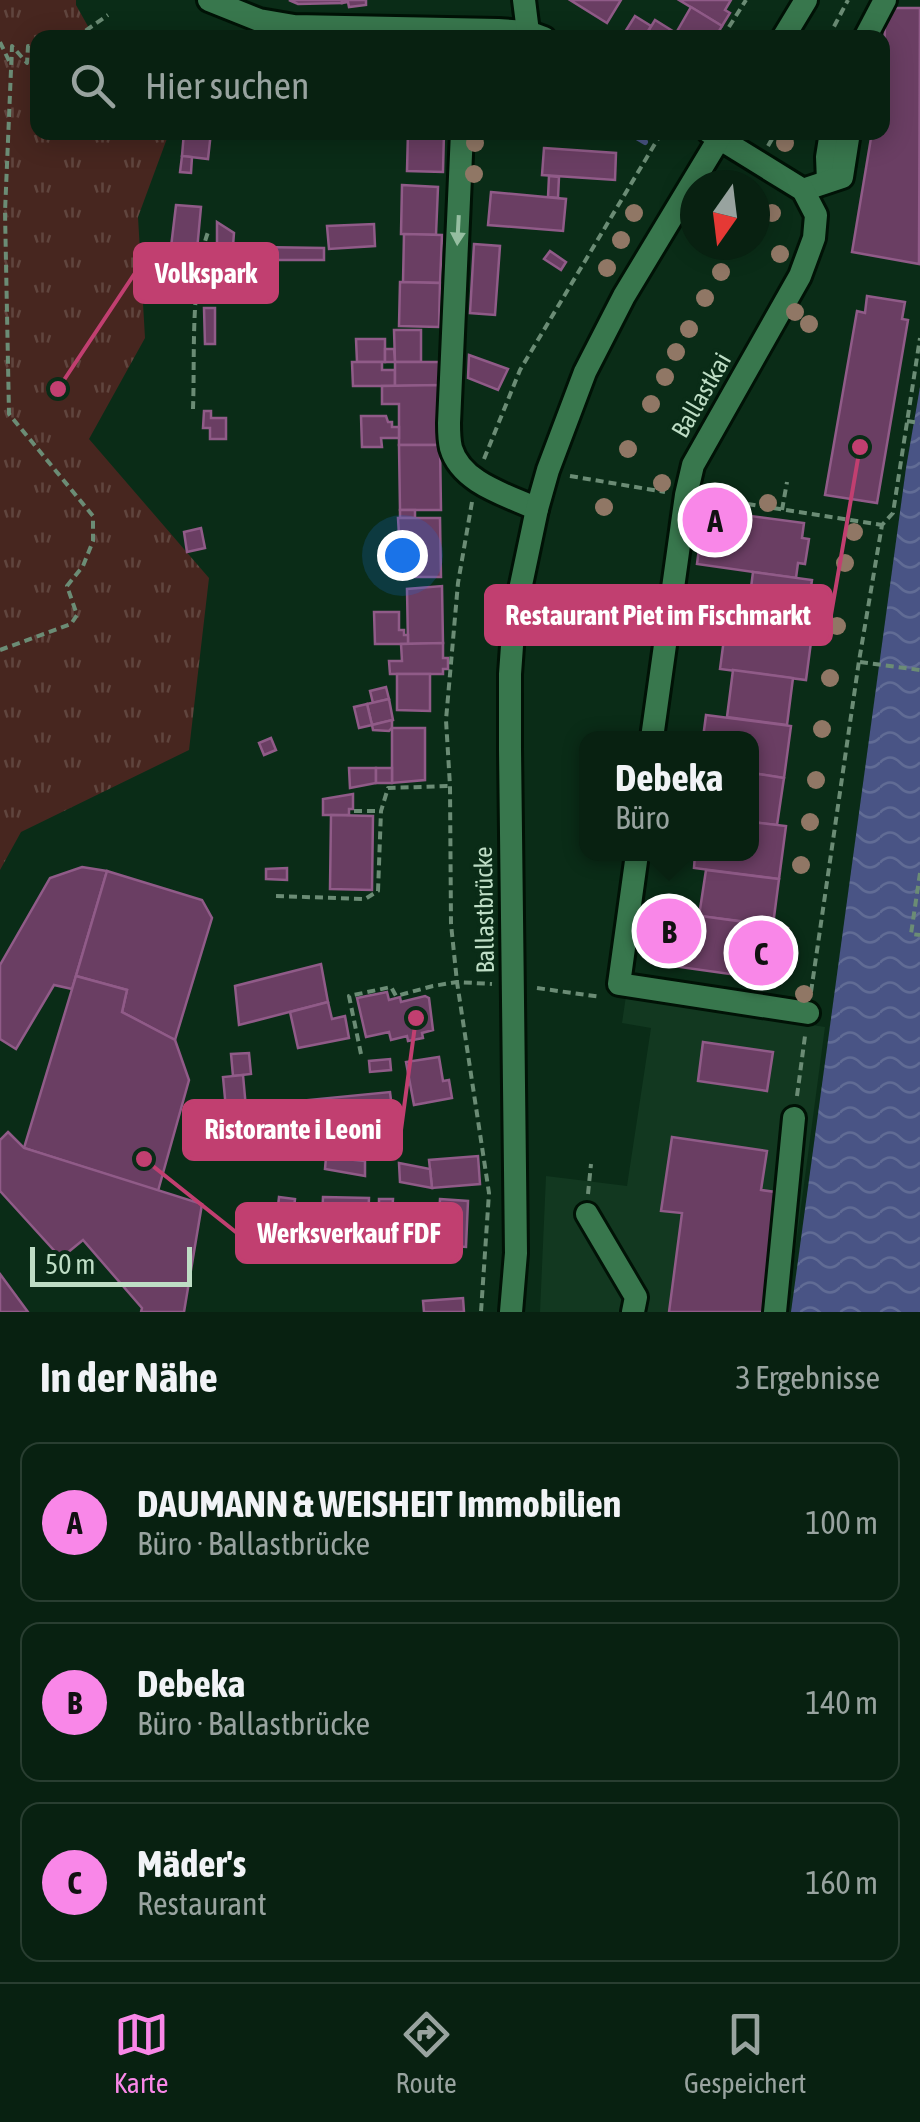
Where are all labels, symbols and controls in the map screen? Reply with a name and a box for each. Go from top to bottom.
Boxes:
search box [30,30,890,140]
icon: search [65,58,120,113]
text: Hier suchen [145,64,309,107]
north arrow [680,170,770,260]
one-way arrow [449,214,465,246]
callout: Volkspark [135,244,277,302]
text: Volkspark [154,257,258,289]
street label: Ballastkai [666,348,736,442]
pin: A [682,482,748,558]
your location [377,530,428,581]
callout: Restaurant Piet im Fischmarkt [486,586,831,644]
text: Restaurant Piet im Fischmarkt [505,599,811,631]
popup [579,731,759,861]
text: Debeka [615,756,723,799]
text: Büro [615,799,670,836]
street label: Ballastbrücke [469,846,499,974]
pin: B [636,894,702,968]
pin: C [728,916,794,990]
callout: Ristorante i Leoni [184,1101,401,1159]
text: Ristorante i Leoni [205,1113,381,1145]
callout: Werksverkauf FDF [237,1204,461,1262]
text: Werksverkauf FDF [256,1217,441,1249]
scale bar [30,1242,192,1286]
text: 50 m [45,1248,95,1280]
text: In der Nähe [40,1353,218,1401]
text: 3 Ergebnisse [736,1359,880,1396]
text: DAUMANN & WEISHEIT Immobilien [137,1482,621,1525]
text: A [67,1504,82,1541]
text: 100 m [805,1504,878,1541]
text: Büro · Ballastbrücke [137,1525,370,1562]
text: Debeka [137,1662,245,1705]
text: B [67,1684,82,1721]
text: 140 m [805,1684,878,1721]
text: Büro · Ballastbrücke [137,1705,370,1742]
text: Mäder's [137,1842,246,1885]
text: C [67,1864,82,1901]
text: 160 m [805,1864,878,1901]
text: Restaurant [137,1885,267,1922]
tab: Karte [114,2007,169,2099]
tab: Route [396,2007,457,2099]
tab: Gespeichert [684,2007,806,2099]

